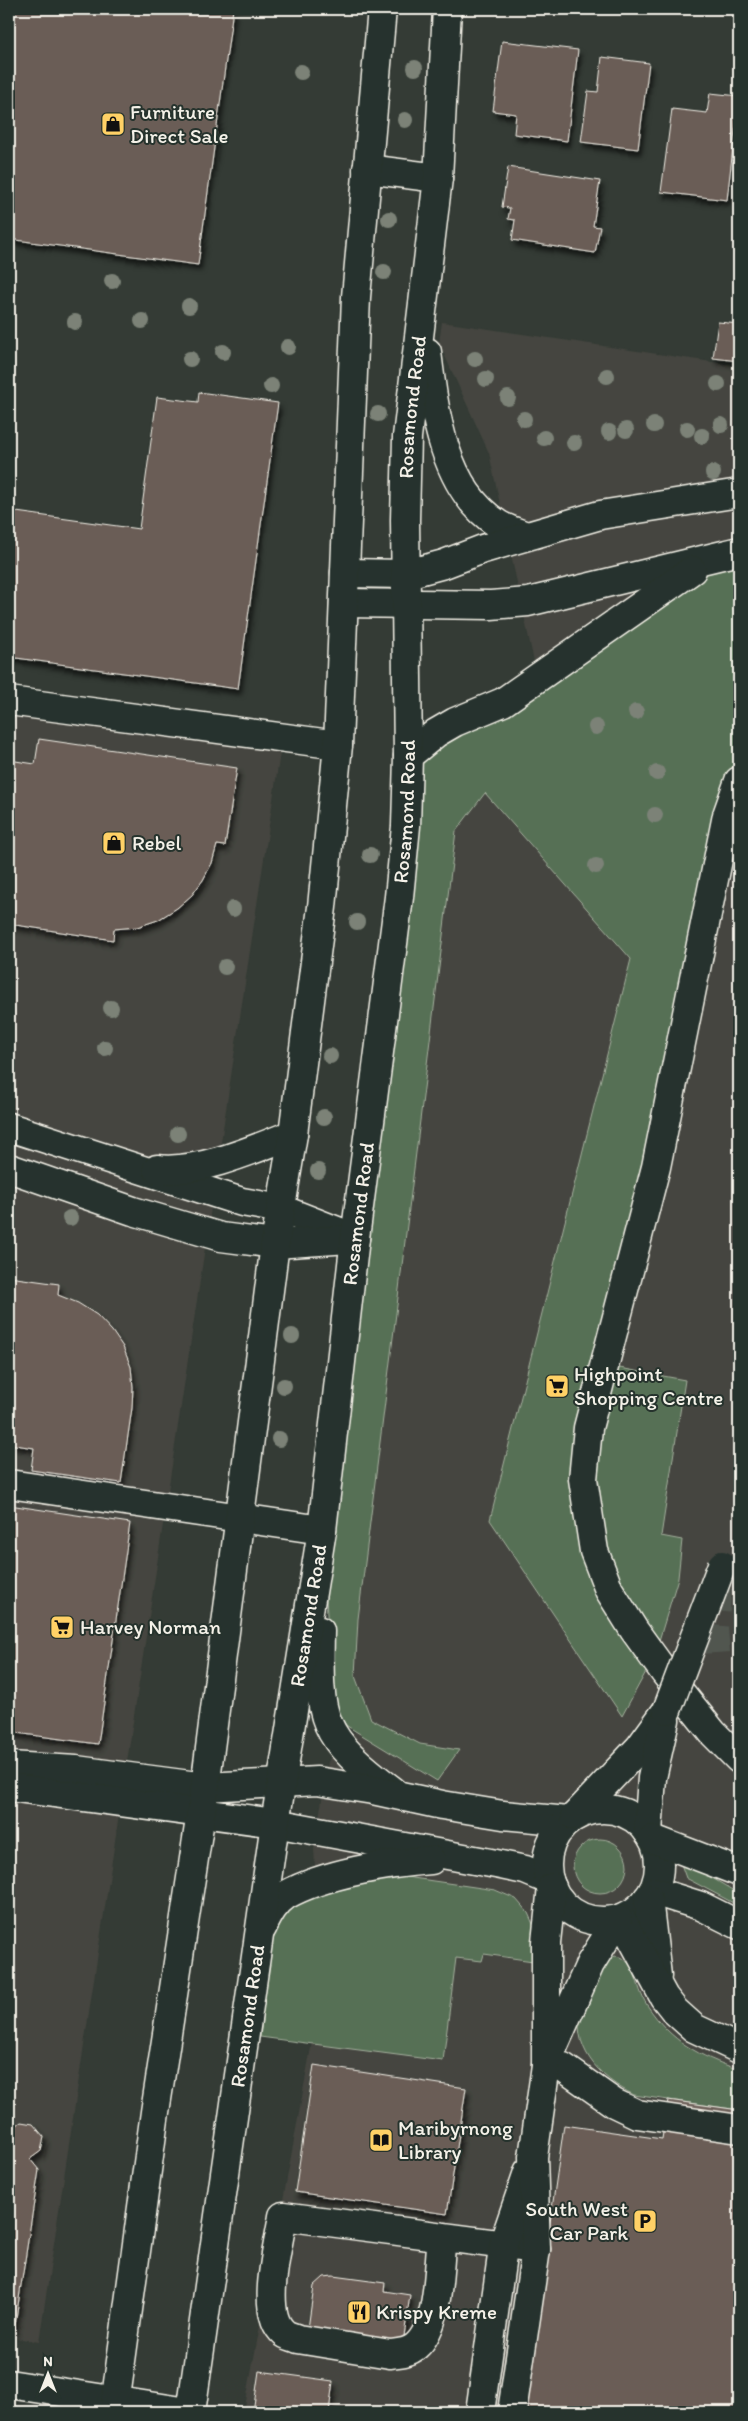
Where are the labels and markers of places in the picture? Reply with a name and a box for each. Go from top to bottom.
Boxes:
place label: Furniture Direct Sale [130,99,228,148]
shop icon: Furniture Direct Sale [100,111,126,137]
shop icon: Rebel [101,830,127,856]
place label: Rebel [132,830,181,855]
place label: Highpoint Shopping Centre [574,1361,723,1410]
supermarket icon: Highpoint Shopping Centre [544,1373,570,1399]
supermarket icon: Harvey Norman [49,1614,75,1640]
place label: Harvey Norman [80,1614,221,1639]
place label: Maribyrnong Library [398,2115,513,2164]
library icon: Maribyrnong Library [368,2127,394,2153]
place label: South West Car Park [525,2196,628,2245]
parking icon: South West Car Park [632,2208,658,2234]
restaurant icon: Krispy Kreme [346,2299,372,2325]
place label: Krispy Kreme [376,2299,497,2324]

